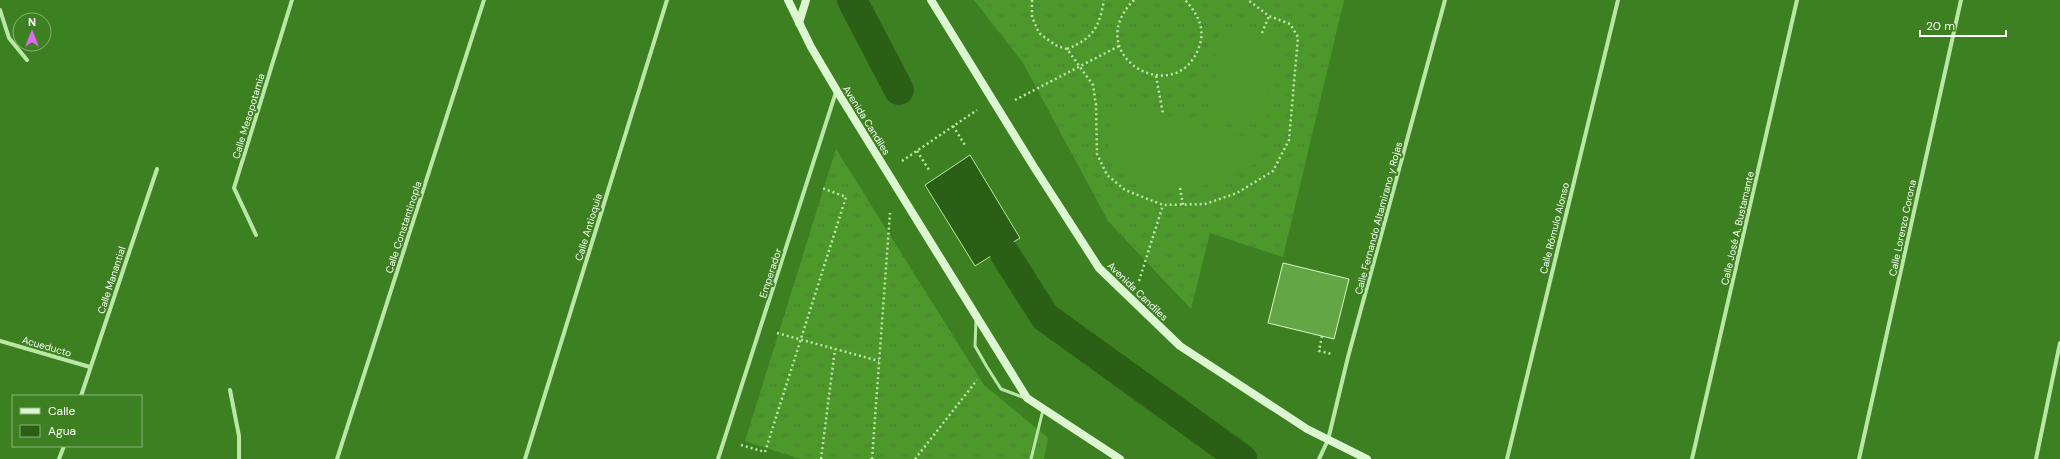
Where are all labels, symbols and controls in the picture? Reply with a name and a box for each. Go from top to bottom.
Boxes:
north arrow [12,12,52,52]
scale bar [1920,12,2006,38]
text: N [28,15,36,29]
text: 20 m [1926,18,1955,34]
street label: Calle Mesopotamia [229,72,268,160]
street label: Avenida Candiles [840,83,893,157]
street label: Calle Fernando Altamirano y Rojas [1352,140,1405,296]
street label: Calle José A. Bustamante [1718,170,1757,286]
street label: Calle Constantinopla [382,179,425,275]
street label: Calle Lorenzo Corona [1886,179,1919,277]
street label: Calle Rómulo Alonso [1537,181,1572,275]
street label: Calle Antioquia [572,192,605,262]
street label: Calle Manantial [94,245,128,316]
street label: Emperador [756,246,785,300]
street label: Avenida Candiles [1105,259,1171,324]
street label: Acueducto [21,333,73,360]
legend [12,395,142,447]
text: Calle [48,403,75,419]
text: Agua [48,423,76,439]

